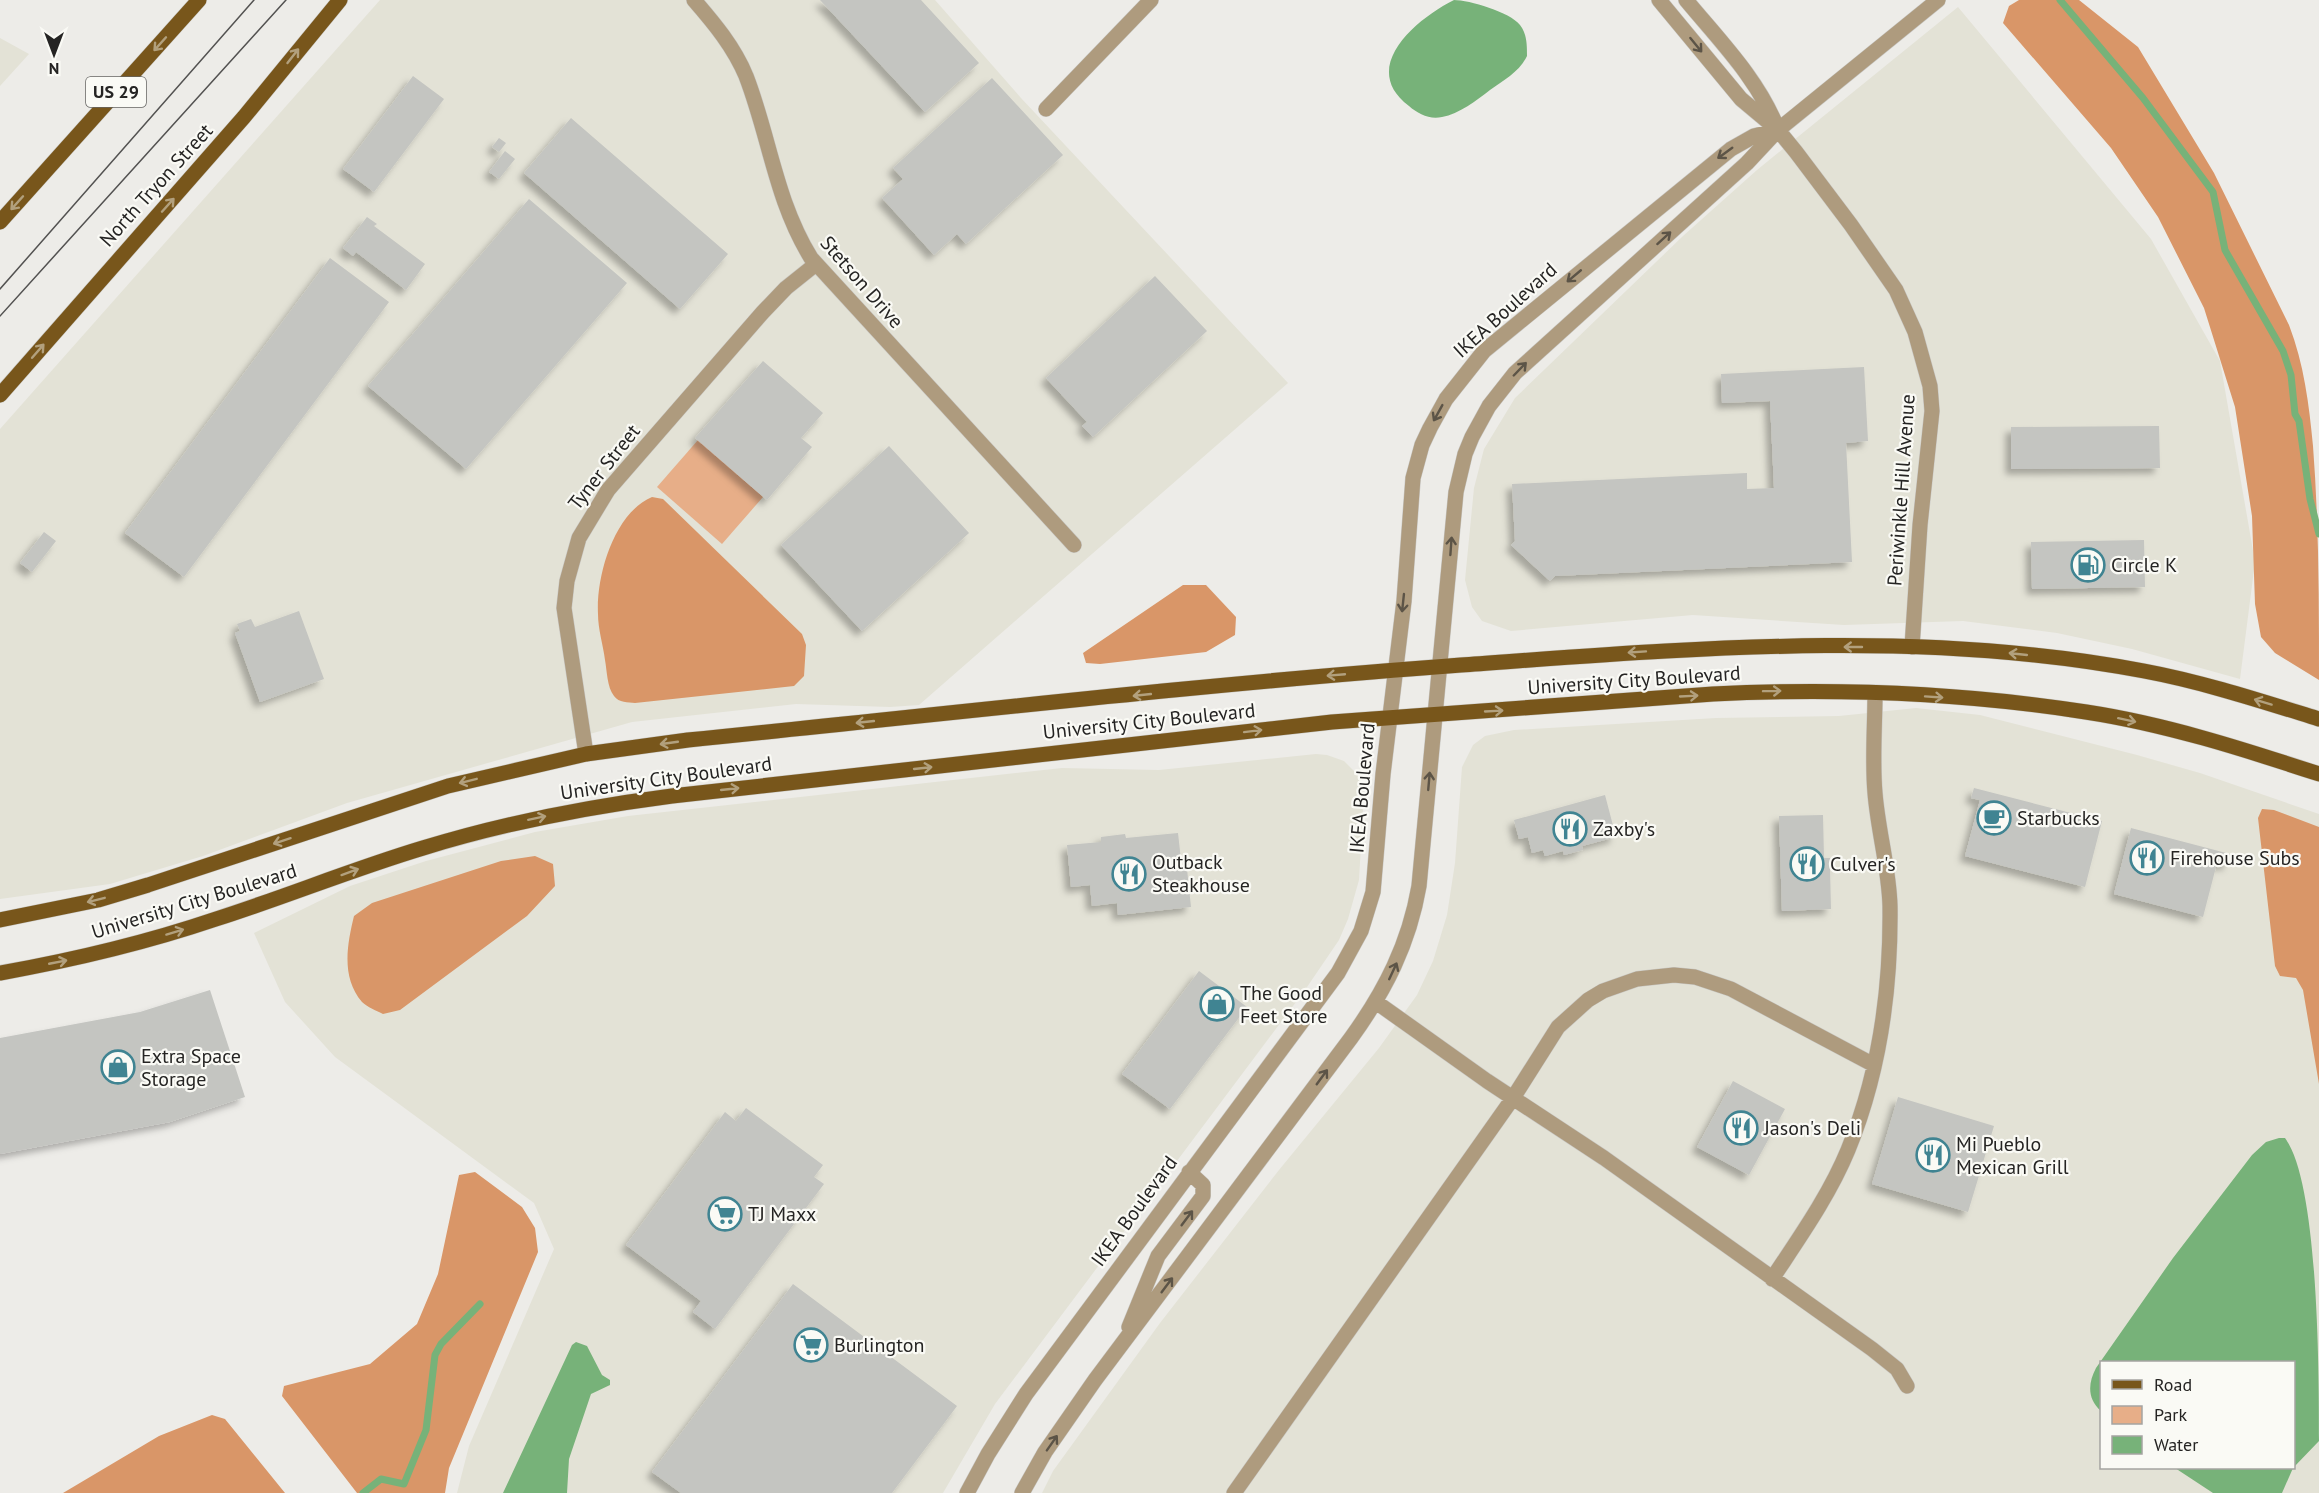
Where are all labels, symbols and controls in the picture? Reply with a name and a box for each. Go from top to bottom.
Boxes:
north arrow [24,24,84,84]
one-way arrow [153,36,167,51]
one-way arrow [1690,37,1703,53]
one-way arrow [287,48,300,64]
text: N [49,59,59,79]
road number: US 29 [86,77,146,107]
street label: North Tryon Street [94,118,218,252]
one-way arrow [1718,147,1734,160]
one-way arrow [10,196,24,211]
one-way arrow [161,198,175,213]
street label: Stetson Drive [815,230,909,334]
one-way arrow [1656,230,1671,245]
street label: IKEA Boulevard [1448,257,1562,363]
one-way arrow [1566,270,1582,283]
one-way arrow [31,343,45,358]
one-way arrow [1512,361,1527,376]
street label: Periwinkle Hill Avenue [1881,393,1921,587]
one-way arrow [1431,405,1443,422]
street label: Tyner Street [562,419,646,515]
one-way arrow [1446,536,1457,556]
fuel station icon: Circle K [2070,547,2106,583]
place label: Circle K [2111,552,2177,578]
one-way arrow [1397,593,1408,613]
one-way arrow [1844,641,1864,653]
one-way arrow [1627,647,1647,658]
one-way arrow [2009,648,2028,659]
street label: University City Boulevard [1527,660,1741,700]
one-way arrow [1327,670,1347,681]
one-way arrow [1761,686,1781,697]
one-way arrow [1133,690,1153,701]
one-way arrow [1678,690,1698,701]
one-way arrow [1923,692,1943,703]
one-way arrow [2254,696,2273,707]
street label: University City Boulevard [1041,697,1257,745]
one-way arrow [1484,706,1504,717]
one-way arrow [2117,715,2136,726]
one-way arrow [855,717,875,728]
street label: IKEA Boulevard [1343,722,1381,854]
one-way arrow [1242,725,1262,736]
one-way arrow [659,737,679,748]
street label: University City Boulevard [558,750,774,806]
one-way arrow [913,762,933,773]
one-way arrow [1424,771,1435,791]
one-way arrow [459,776,478,788]
one-way arrow [719,784,739,795]
cafe icon: Starbucks [1976,800,2012,836]
place label: Starbucks [2017,805,2100,831]
restaurant icon: Zaxby's [1552,811,1588,847]
one-way arrow [527,812,546,824]
place label: Zaxby's [1593,816,1655,842]
one-way arrow [273,837,292,848]
restaurant icon: Firehouse Subs [2129,840,2165,876]
place label: Firehouse Subs [2170,845,2300,871]
restaurant icon: Culver's [1789,846,1825,882]
place label: Outback Steakhouse [1152,849,1250,898]
place label: Culver's [1830,851,1896,877]
restaurant icon: Outback Steakhouse [1111,856,1147,892]
street label: University City Boulevard [88,857,300,945]
one-way arrow [340,865,359,876]
one-way arrow [87,894,106,906]
one-way arrow [165,926,184,937]
one-way arrow [47,956,67,967]
one-way arrow [1388,963,1399,981]
place label: The Good Feet Store [1240,980,1327,1029]
shop icon: The Good Feet Store [1199,986,1235,1022]
place label: Extra Space Storage [141,1043,241,1092]
shop icon: Extra Space Storage [100,1049,136,1085]
one-way arrow [1316,1069,1329,1085]
restaurant icon: Jason's Deli [1723,1110,1759,1146]
place label: Jason's Deli [1763,1115,1861,1141]
place label: Mi Pueblo Mexican Grill [1956,1131,2069,1180]
restaurant icon: Mi Pueblo Mexican Grill [1915,1137,1951,1173]
street label: IKEA Boulevard [1085,1150,1183,1272]
supermarket icon: TJ Maxx [707,1196,743,1232]
place label: TJ Maxx [748,1201,816,1227]
one-way arrow [1180,1210,1193,1226]
one-way arrow [1161,1278,1173,1294]
supermarket icon: Burlington [793,1327,829,1363]
place label: Burlington [834,1332,924,1358]
legend [2100,1361,2295,1469]
text: Road [2154,1373,2192,1396]
text: Park [2154,1403,2187,1426]
text: Water [2154,1433,2198,1456]
one-way arrow [1046,1435,1058,1451]

